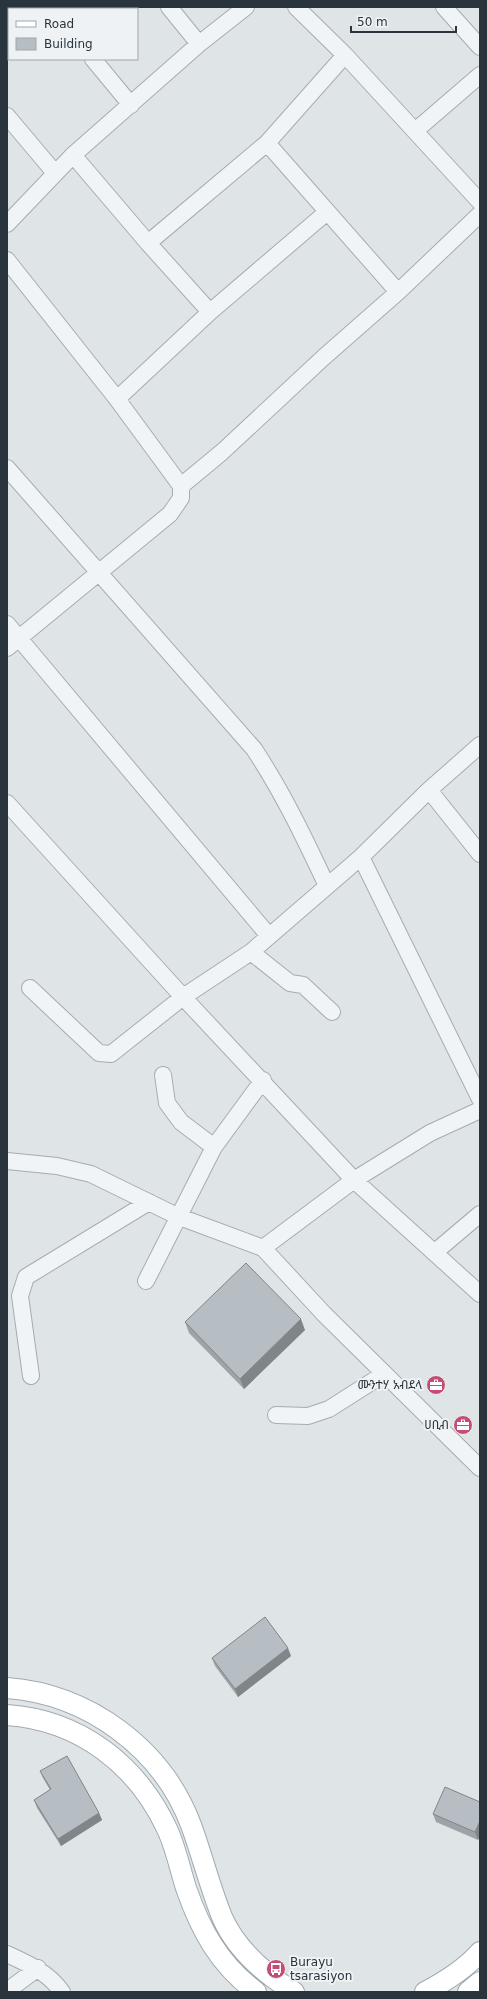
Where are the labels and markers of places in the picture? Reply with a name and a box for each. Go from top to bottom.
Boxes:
office icon: ሙንተሃ አብደላ [425,1374,447,1396]
place label: ሙንተሃ አብደላ [358,1378,422,1392]
office icon: ሀቢብ [452,1414,474,1436]
place label: ሀቢብ [424,1418,449,1432]
place label: Burayu tsarasiyon [290,1955,352,1983]
bus stop icon: Burayu tsarasiyon [265,1958,287,1980]

